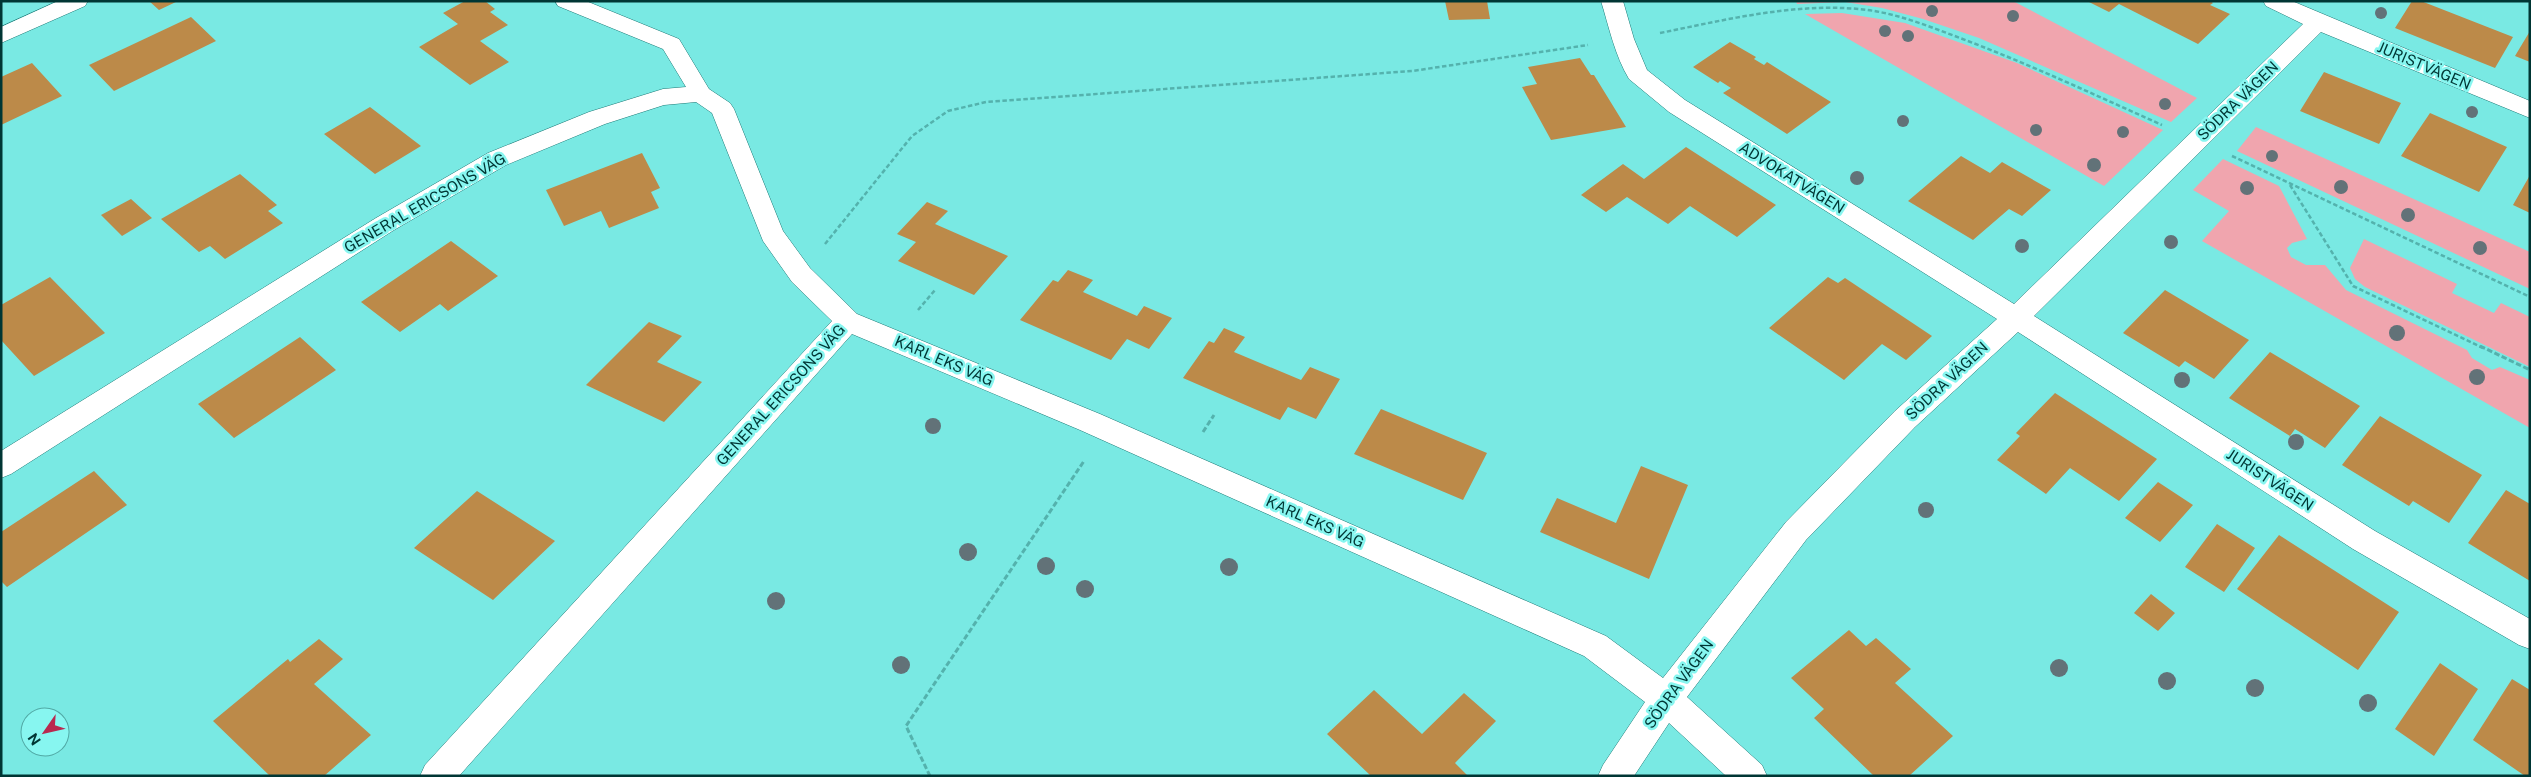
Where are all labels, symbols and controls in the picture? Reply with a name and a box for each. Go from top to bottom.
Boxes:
street label: JURISTVÄGEN [2375,37,2474,93]
street label: SÖDRA VÄGEN [2193,57,2282,143]
street label: ADVOKATVÄGEN [1736,137,1849,217]
street label: GENERAL ERICSONS VÄG [341,148,508,256]
street label: GENERAL ERICSONS VÄG [712,320,848,469]
street label: KARL EKS VÄG [892,331,996,389]
street label: SÖDRA VÄGEN [1902,338,1991,423]
street label: JURISTVÄGEN [2224,444,2317,514]
street label: KARL EKS VÄG [1264,491,1367,551]
street label: SÖDRA VÄGEN [1640,635,1717,731]
north arrow [20,707,70,757]
text: N [25,730,44,748]

